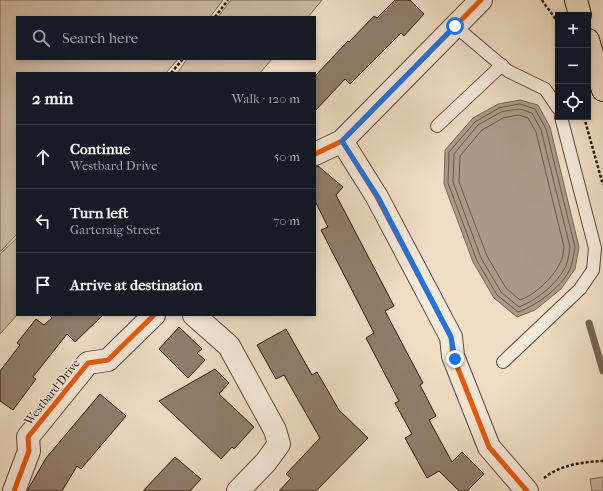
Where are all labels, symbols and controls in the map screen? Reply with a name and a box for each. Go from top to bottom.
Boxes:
map controls [555,12,591,120]
button: + [555,12,591,48]
search box [16,16,316,60]
route start [446,17,464,35]
icon: search [30,27,52,49]
text: Search here [62,29,138,47]
button: − [555,48,591,84]
button: locate [555,84,591,120]
text: 2 min [32,88,73,108]
text: Walk · 120 m [232,91,300,106]
text: Continue [70,140,130,158]
icon: ahead [32,146,54,168]
text: 50 m [274,149,300,164]
text: Westbard Drive [70,158,158,173]
text: Turn left [70,204,128,222]
icon: left [32,210,54,232]
text: 70 m [273,213,300,228]
text: Gartcraig Street [70,222,161,237]
icon: arrive [32,274,54,296]
text: Arrive at destination [70,276,202,294]
route end [446,350,464,368]
street label: Westbard Drive [20,356,83,429]

